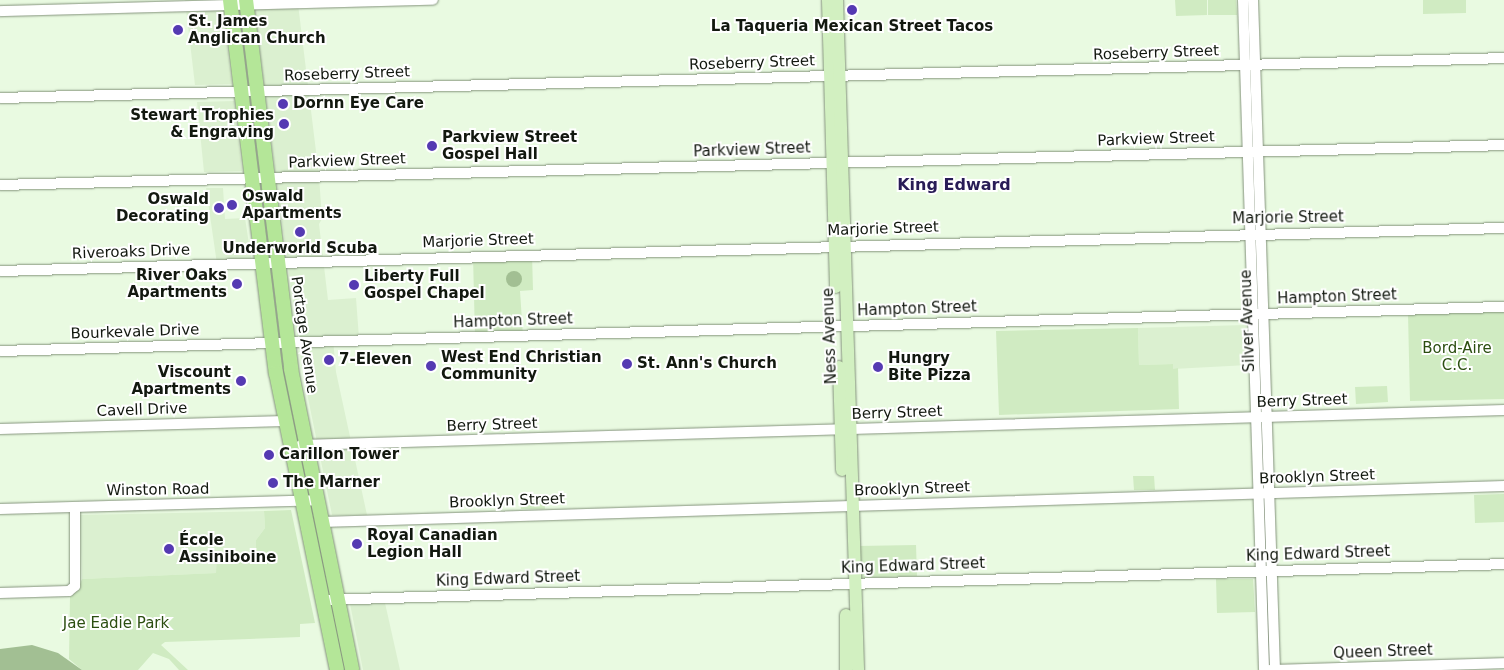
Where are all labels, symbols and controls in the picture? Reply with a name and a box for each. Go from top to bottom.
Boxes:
marker: La Taqueria Mexican Street Tacos [846,4,858,16]
place label: St. James Anglican Church [188,12,326,47]
place label: La Taqueria Mexican Street Tacos [711,18,993,36]
marker: St. James Anglican Church [172,24,184,36]
street label: Roseberry Street [1093,42,1219,64]
street label: Roseberry Street [689,52,815,74]
street label: Roseberry Street [284,63,410,85]
place label: Dornn Eye Care [293,95,424,113]
marker: Dornn Eye Care [277,98,289,110]
place label: Stewart Trophies & Engraving [130,106,274,141]
marker: Stewart Trophies & Engraving [278,118,290,130]
place label: Parkview Street Gospel Hall [442,128,577,163]
street label: Parkview Street [1097,128,1215,150]
street label: Parkview Street [693,139,811,161]
marker: Parkview Street Gospel Hall [426,140,438,152]
street label: Parkview Street [288,150,406,172]
district label: King Edward [897,175,1011,195]
place label: Oswald Apartments [242,187,342,222]
place label: Oswald Decorating [116,190,209,225]
marker: Oswald Apartments [226,199,238,211]
marker: Oswald Decorating [213,202,225,214]
street label: Marjorie Street [1232,208,1344,228]
street label: Marjorie Street [827,218,939,240]
marker: Underworld Scuba [294,226,306,238]
street label: Marjorie Street [422,230,534,252]
place label: Underworld Scuba [222,240,378,258]
street label: Riveroaks Drive [72,241,190,263]
place label: River Oaks Apartments [127,266,227,301]
place label: Liberty Full Gospel Chapel [364,267,485,302]
street label: Silver Avenue [1237,269,1259,373]
street label: Portage Avenue [287,275,321,395]
marker: River Oaks Apartments [231,278,243,290]
marker: Liberty Full Gospel Chapel [348,279,360,291]
street label: Hampton Street [1277,286,1397,308]
street label: Ness Avenue [819,287,841,385]
street label: Hampton Street [857,298,977,320]
street label: Hampton Street [453,310,573,332]
street label: Bourkevale Drive [70,321,200,343]
park label: Bord-Aire C.C. [1422,339,1492,374]
place label: West End Christian Community [441,348,602,383]
place label: Hungry Bite Pizza [888,349,971,384]
place label: 7-Eleven [339,351,412,369]
marker: 7-Eleven [323,354,335,366]
place label: St. Ann's Church [637,355,777,373]
marker: St. Ann's Church [621,358,633,370]
marker: West End Christian Community [425,360,437,372]
marker: Hungry Bite Pizza [872,361,884,373]
place label: Viscount Apartments [131,363,231,398]
marker: Viscount Apartments [235,375,247,387]
street label: Berry Street [1256,390,1348,412]
street label: Cavell Drive [96,399,188,421]
street label: Berry Street [851,402,943,424]
street label: Berry Street [446,414,538,436]
place label: Carillon Tower [279,446,399,464]
marker: Carillon Tower [263,449,275,461]
street label: Brooklyn Street [1259,466,1375,488]
place label: The Marner [283,474,380,492]
marker: The Marner [267,477,279,489]
street label: Brooklyn Street [854,478,970,500]
street label: Winston Road [106,480,210,500]
street label: Brooklyn Street [449,490,565,512]
place label: Royal Canadian Legion Hall [367,526,498,561]
place label: École Assiniboine [179,531,276,566]
marker: Royal Canadian Legion Hall [351,538,363,550]
street label: King Edward Street [1246,542,1390,566]
marker: École Assiniboine [163,543,175,555]
street label: King Edward Street [841,554,985,578]
street label: King Edward Street [436,567,580,591]
park label: Jae Eadie Park [63,615,169,633]
street label: Queen Street [1333,641,1433,663]

